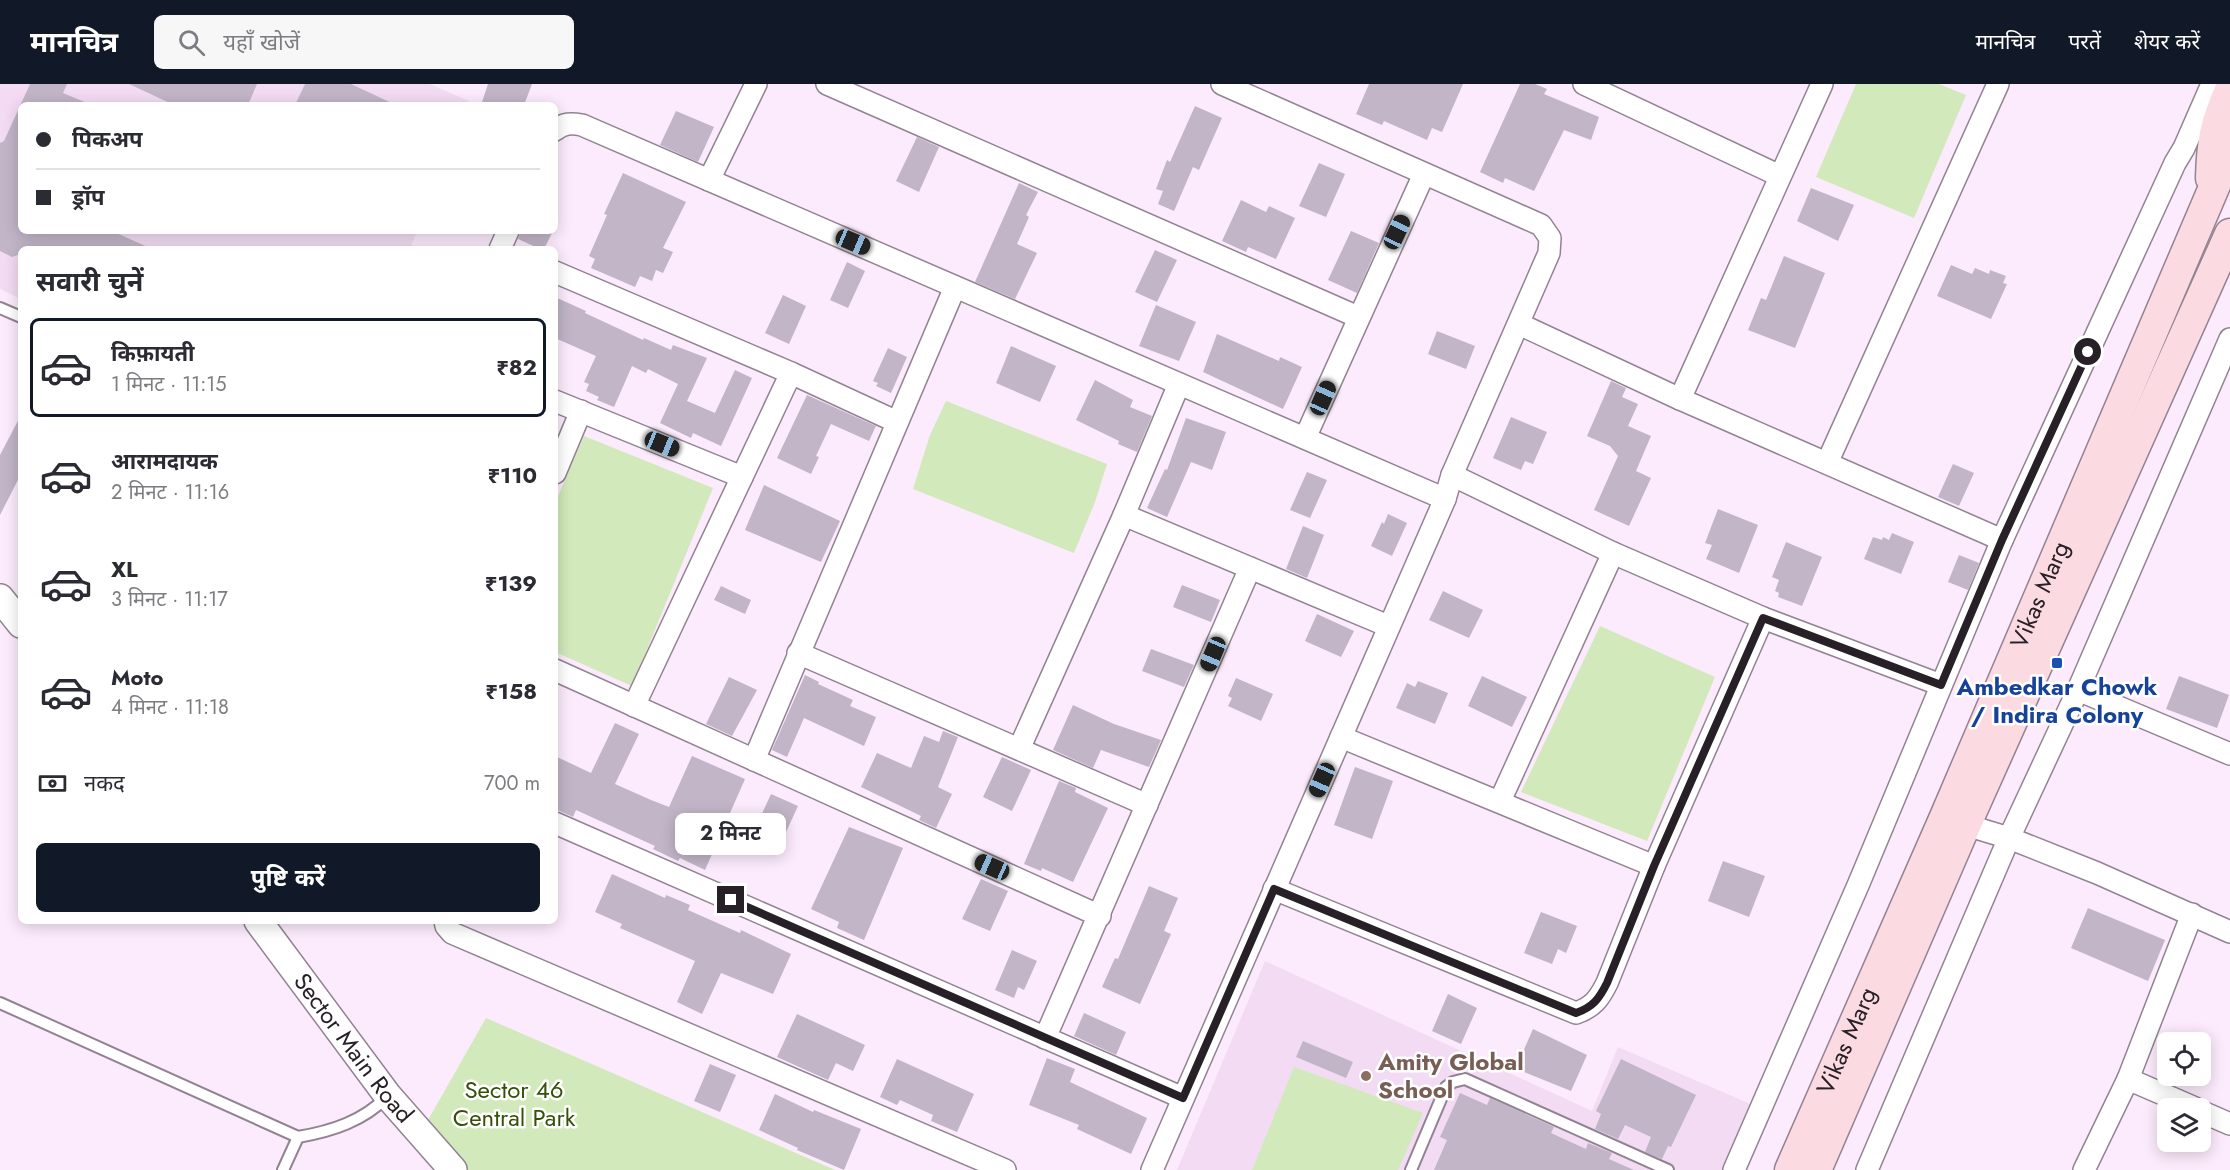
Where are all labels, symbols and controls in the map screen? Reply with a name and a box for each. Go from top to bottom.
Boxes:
search box [154,15,574,69]
text: मानचित्र [30,22,118,63]
icon: search [175,26,208,59]
text: यहाँ खोजें [223,26,300,58]
text: मानचित्र [1975,27,2035,57]
text: परतें [2068,27,2101,57]
text: शेयर करें [2134,27,2200,57]
text: पिकअप [72,123,143,155]
text: ड्रॉप [72,181,105,213]
car [1381,212,1413,252]
car [833,227,873,257]
text: सवारी चुनें [36,262,143,301]
text: किफ़ायती [111,337,195,369]
route start [2074,338,2101,365]
icon: car [39,341,93,395]
text: ₹82 [496,351,537,383]
text: 1 मिनट · 11:15 [111,370,227,399]
car [1307,378,1339,418]
car [642,429,682,459]
text: आरामदायक [111,445,218,477]
icon: car [39,449,93,503]
text: ₹110 [487,459,537,491]
text: 2 मिनट · 11:16 [111,478,229,507]
street label: Vikas Marg [2001,536,2078,654]
text: XL [111,553,138,585]
icon: car [39,557,93,611]
text: ₹139 [485,567,537,599]
text: 3 मिनट · 11:17 [111,585,228,614]
car [1198,634,1228,674]
marker: Ambedkar Chowk / Indira Colony [2050,656,2064,670]
text: Moto [111,661,164,693]
icon: car [39,665,93,719]
place label: Ambedkar Chowk / Indira Colony [1956,669,2158,732]
text: ₹158 [485,675,537,707]
text: 4 मिनट · 11:18 [111,693,229,722]
car [1306,760,1338,800]
icon: cash [36,767,69,800]
text: नकद [84,767,125,799]
text: 700 m [484,769,540,798]
callout: 2 मिनट [676,813,786,855]
text: 2 मिनट [700,819,761,848]
button: पुष्टि करें [36,843,540,912]
car [972,851,1012,883]
route end [717,886,744,913]
street label: Sector Main Road [285,966,422,1131]
street label: Vikas Marg [1807,982,1885,1100]
map controls [2157,1032,2211,1152]
button: locate [2157,1032,2211,1086]
place label: Amity Global School [1377,1044,1524,1107]
marker: Amity Global School [1359,1069,1373,1083]
park label: Sector 46 Central Park [453,1072,576,1135]
button: layers [2157,1098,2211,1152]

